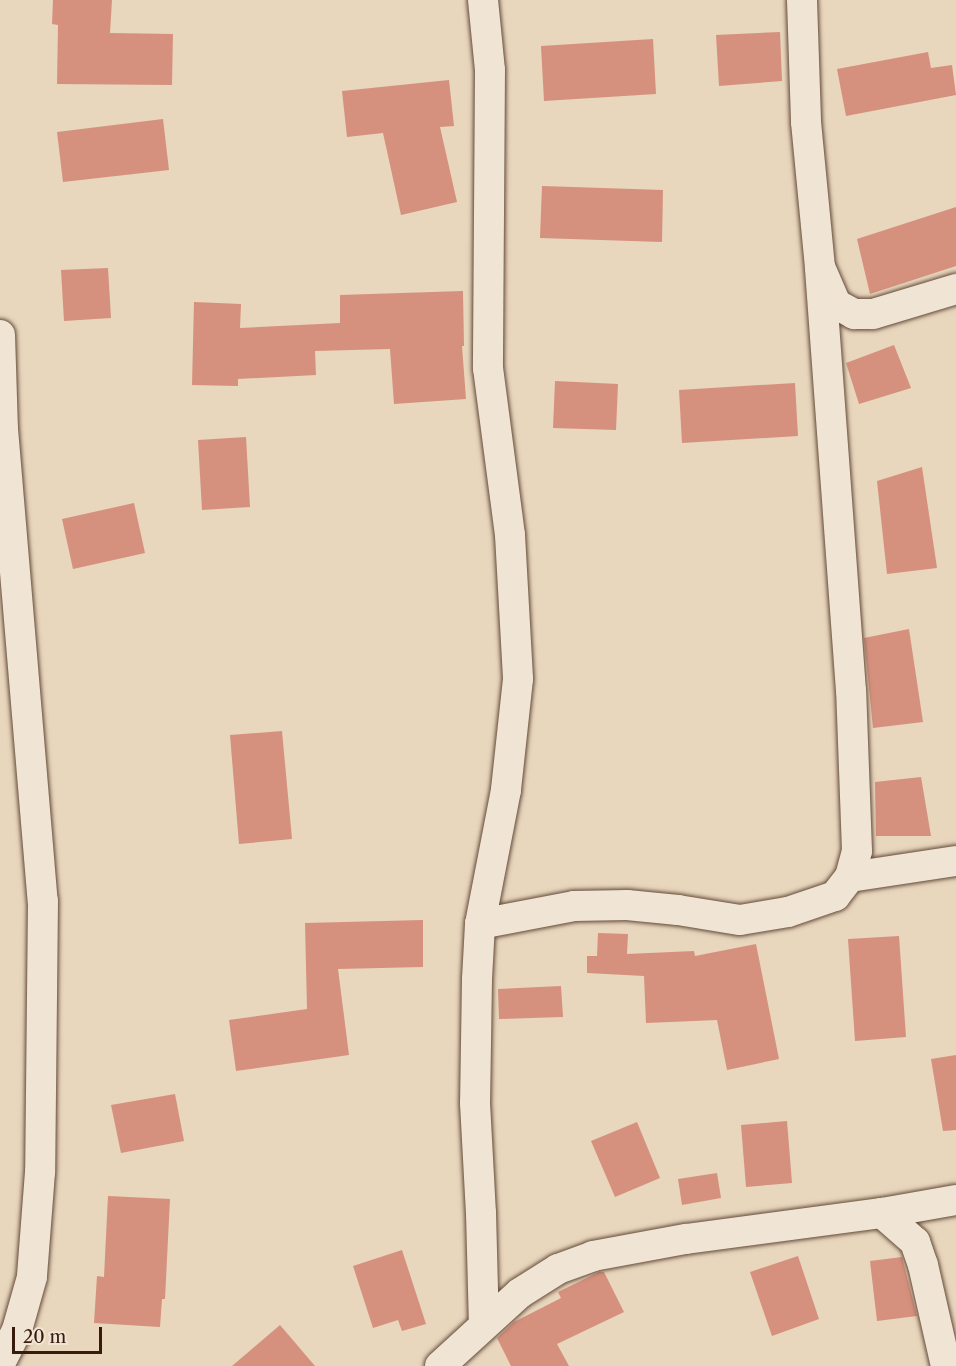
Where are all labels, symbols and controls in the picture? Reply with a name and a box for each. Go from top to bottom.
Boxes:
scale bar [15,1315,105,1353]
text: 20 m [23,1326,66,1348]

